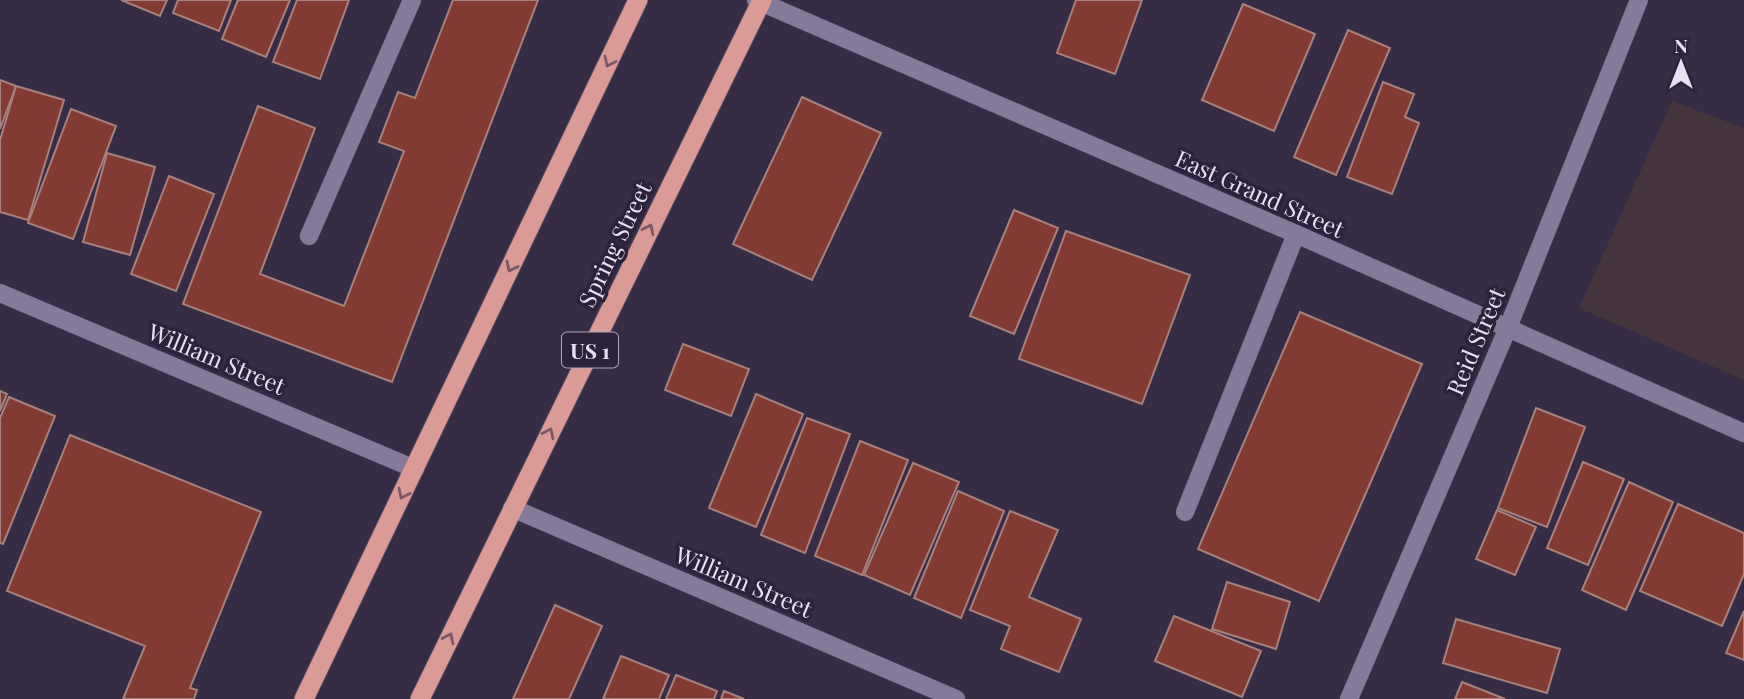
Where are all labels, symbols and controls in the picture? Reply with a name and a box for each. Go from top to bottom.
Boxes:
north arrow [1646,28,1716,98]
text: N [1674,32,1688,58]
one-way arrow [603,55,617,67]
street label: East Grand Street [1171,142,1350,244]
street label: Spring Street [570,175,658,312]
one-way arrow [641,224,655,236]
one-way arrow [505,260,519,272]
street label: Reid Street [1438,282,1512,400]
street label: William Street [143,315,291,401]
road number: US 1 [562,332,618,368]
one-way arrow [540,428,554,440]
one-way arrow [397,487,411,499]
street label: William Street [670,538,818,624]
one-way arrow [441,633,455,645]

